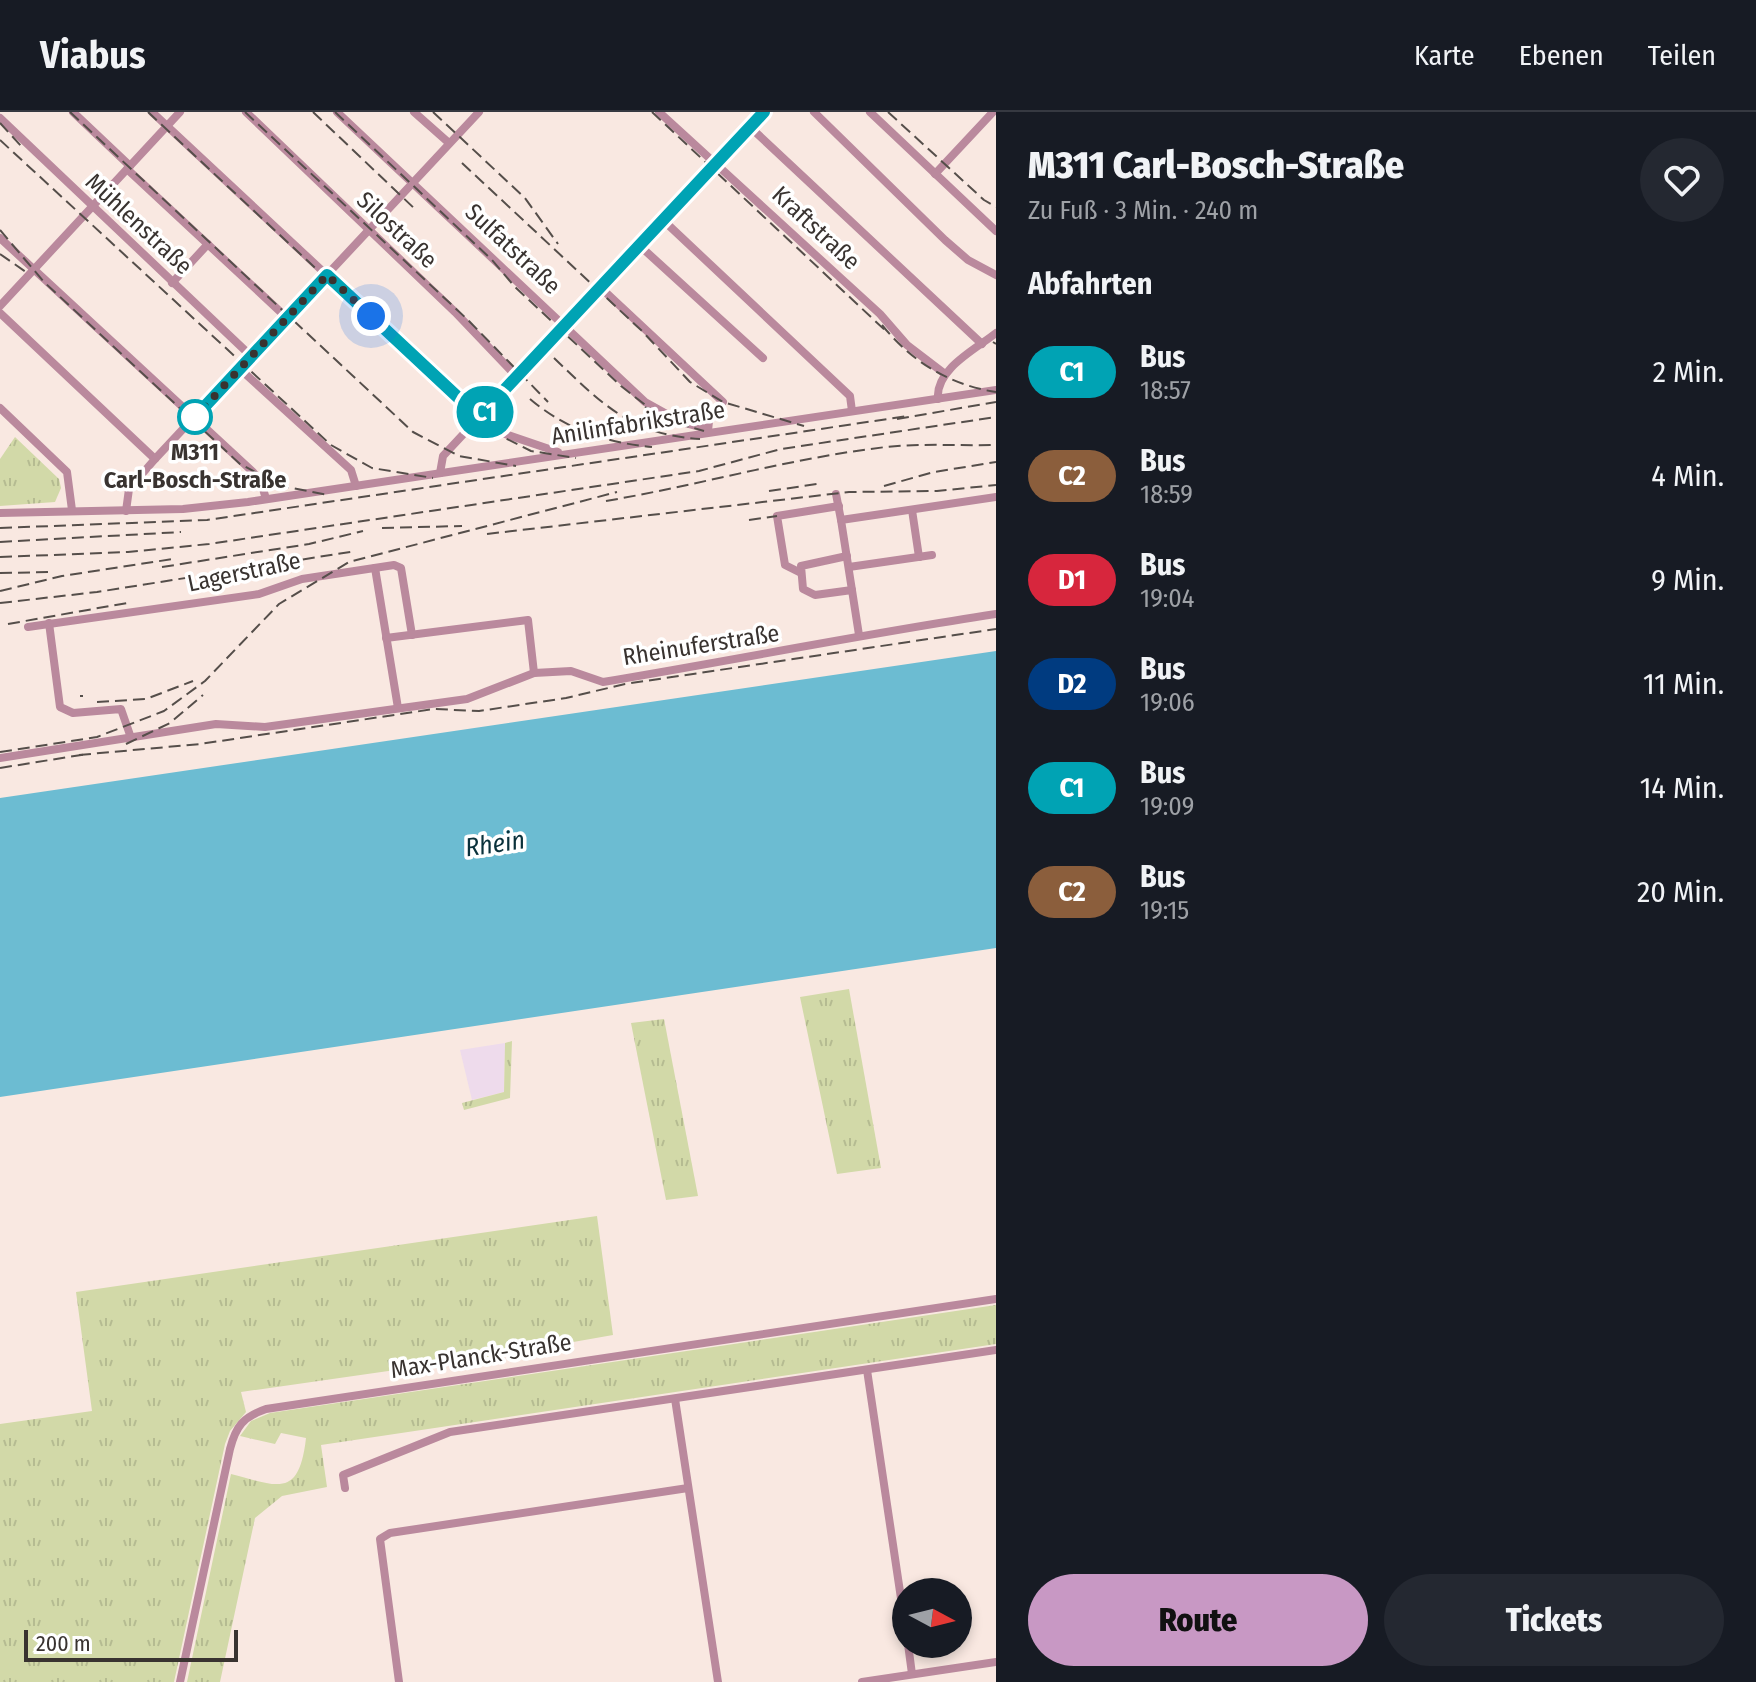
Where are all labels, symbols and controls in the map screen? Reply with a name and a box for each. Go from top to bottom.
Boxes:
text: Viabus [40,32,146,78]
text: Karte [1414,39,1475,72]
text: Ebenen [1519,39,1604,72]
text: Teilen [1648,39,1716,72]
button: heart [1640,138,1724,222]
text: M311 Carl-Bosch-Straße [1028,142,1404,188]
street label: Mühlenstraße [80,168,198,280]
street label: Kraftstraße [766,180,866,276]
street label: Silostraße [351,186,443,274]
text: Zu Fuß · 3 Min. · 240 m [1028,195,1258,226]
street label: Sulfatstraße [460,198,566,300]
text: Abfahrten [1028,266,1152,302]
your location [351,296,391,336]
text: Bus [1140,339,1185,375]
text: 2 Min. [1653,354,1724,390]
text: C1 [1060,355,1084,388]
text: 18:57 [1140,375,1191,406]
line badge: C1 [449,386,521,438]
text: C1 [473,395,497,428]
street label: Anilinfabrikstraße [549,395,727,451]
marker: M311 Carl-Bosch-Straße [178,400,212,434]
place label: M311 Carl-Bosch-Straße [104,438,286,494]
text: Bus [1140,443,1185,479]
text: 4 Min. [1651,458,1724,494]
text: C2 [1058,459,1086,492]
text: 18:59 [1140,479,1193,510]
street label: Lagerstraße [185,546,303,598]
text: Bus [1140,547,1185,583]
text: 9 Min. [1651,562,1724,598]
text: D1 [1058,563,1086,596]
text: 19:04 [1140,583,1194,614]
street label: Rheinuferstraße [621,619,781,671]
text: Bus [1140,651,1185,687]
text: 11 Min. [1643,666,1724,702]
text: D2 [1058,667,1086,700]
text: 19:06 [1140,687,1195,718]
text: Bus [1140,755,1185,791]
text: 14 Min. [1640,770,1724,806]
text: C1 [1060,771,1084,804]
text: 19:09 [1140,791,1194,822]
water label: Rhein [463,824,527,864]
text: Bus [1140,859,1185,895]
text: 20 Min. [1637,874,1724,910]
text: C2 [1058,875,1086,908]
text: 19:15 [1140,895,1189,926]
street label: Max-Planck-Straße [389,1328,573,1384]
button: Route [1028,1574,1368,1666]
button: Tickets [1384,1574,1724,1666]
north arrow [892,1578,972,1658]
map controls [892,1578,972,1658]
scale bar [24,1626,238,1662]
text: 200 m [36,1630,91,1657]

